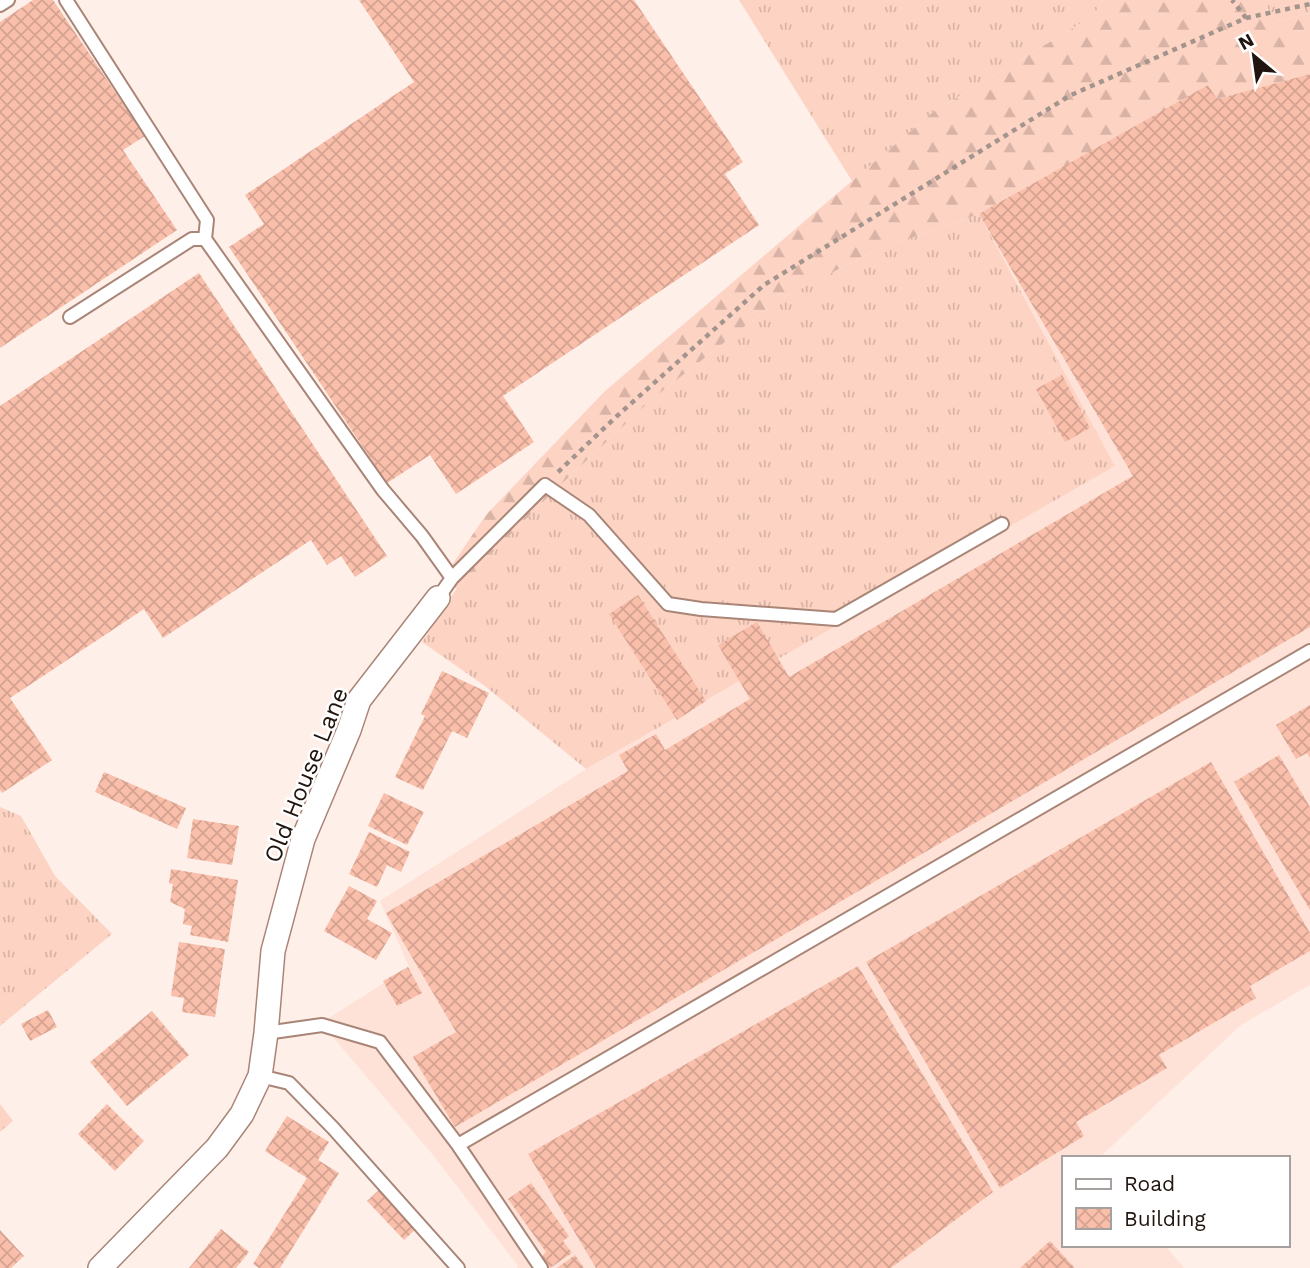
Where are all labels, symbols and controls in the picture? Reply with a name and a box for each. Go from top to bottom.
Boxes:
north arrow [1219,21,1289,91]
text: N [1234,28,1258,55]
street label: Old House Lane [258,683,354,867]
legend [1062,1156,1289,1247]
text: Road [1124,1171,1175,1196]
text: Building [1124,1206,1206,1231]

